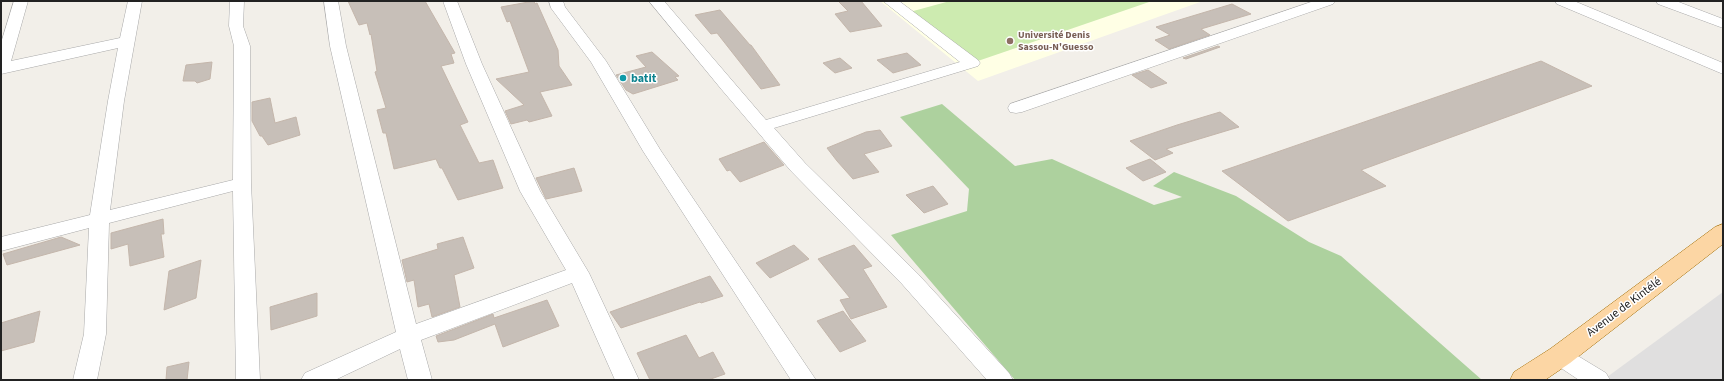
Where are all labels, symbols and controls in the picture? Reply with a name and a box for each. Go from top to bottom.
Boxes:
place label: Université Denis Sassou-N'Guesso [1018,28,1094,54]
marker: Université Denis Sassou-N'Guesso [1005,36,1015,46]
place label: batit [631,70,657,87]
marker: batit [618,73,628,83]
street label: Avenue de Kintélé [1583,273,1665,341]

